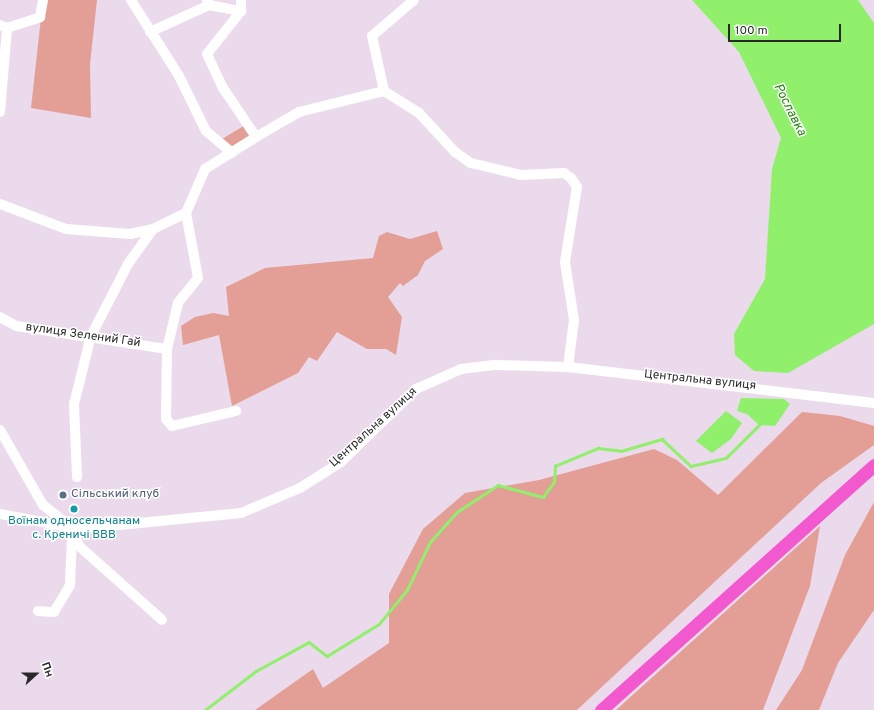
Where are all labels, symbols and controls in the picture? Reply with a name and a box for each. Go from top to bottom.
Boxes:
scale bar [730,16,843,42]
text: 100 m [735,23,768,39]
water label: Рославка [769,81,809,139]
street label: вулиця Зелений Гай [25,321,141,351]
street label: Центральна вулиця [643,368,757,394]
street label: Центральна вулиця [327,385,421,471]
place label: Сільський клуб [71,488,159,502]
marker: Сільський клуб [58,490,68,500]
marker: Воїнам односельчанам с. Креничі ВВВ [69,504,79,514]
place label: Воїнам односельчанам с. Креничі ВВВ [8,515,140,543]
north arrow [16,654,56,694]
text: Пн [38,660,56,679]

